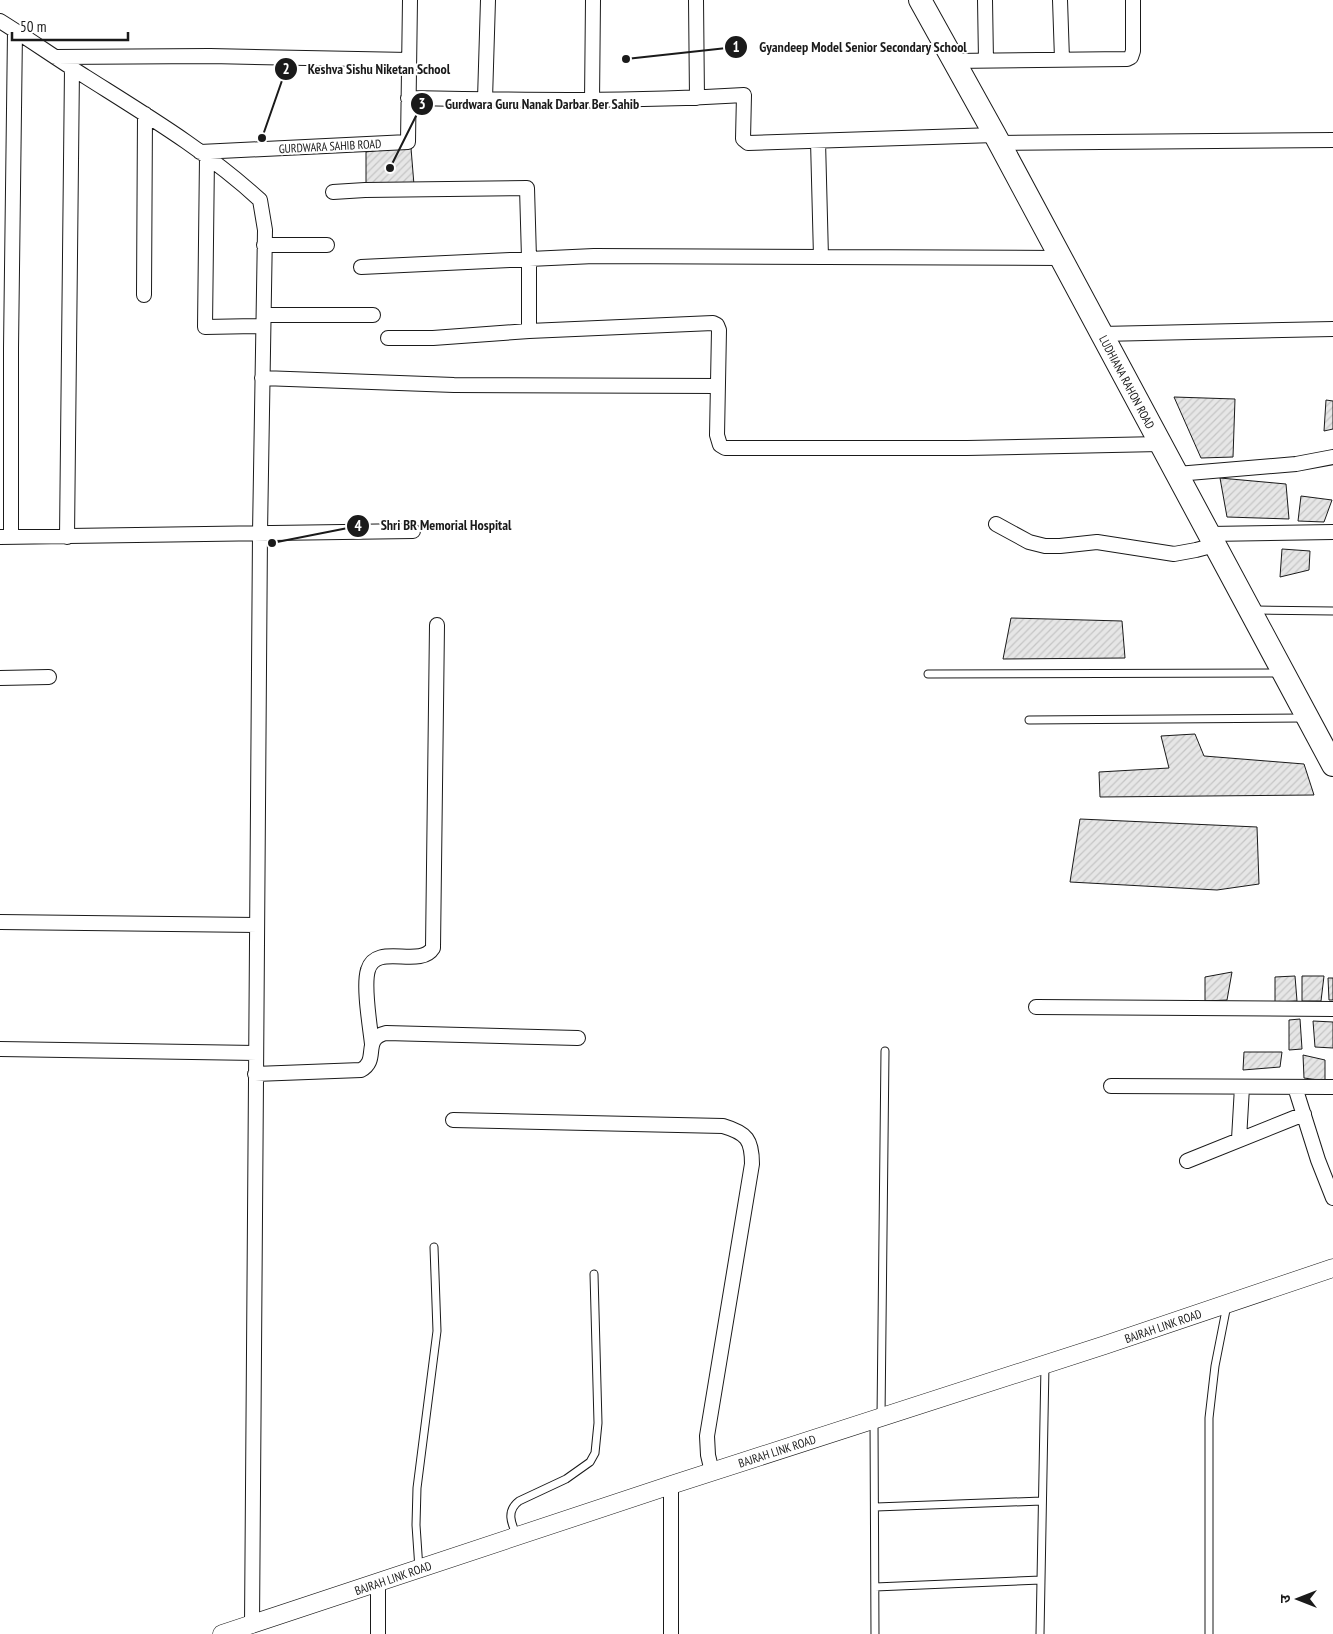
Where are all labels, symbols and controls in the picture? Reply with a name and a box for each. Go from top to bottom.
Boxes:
scale bar [12,10,129,42]
text: 50 m [20,17,46,36]
callout: Gyandeep Model Senior Secondary School [724,32,977,61]
text: 1 [732,37,740,56]
text: Gyandeep Model Senior Secondary School [759,38,967,56]
callout: Keshva Sishu Niketan School [273,55,461,84]
text: 2 [282,59,290,78]
text: Keshva Sishu Niketan School [308,60,451,78]
callout: Gurdwara Guru Nanak Darbar Ber Sahib [410,90,649,119]
text: 3 [418,94,426,113]
text: Gurdwara Guru Nanak Darbar Ber Sahib [445,95,639,113]
street label: GURDWARA SAHIB ROAD [278,136,382,156]
street label: LUDHIANA RAHON ROAD [1096,333,1158,431]
callout: Shri BR Memorial Hospital [345,511,521,540]
text: 4 [354,516,362,535]
text: Shri BR Memorial Hospital [381,516,512,534]
street label: BAJRAH LINK ROAD [1123,1306,1203,1346]
street label: BAJRAH LINK ROAD [736,1431,818,1471]
street label: BAJRAH LINK ROAD [353,1558,433,1598]
north arrow [1273,1574,1323,1624]
text: उ [1276,1594,1294,1603]

